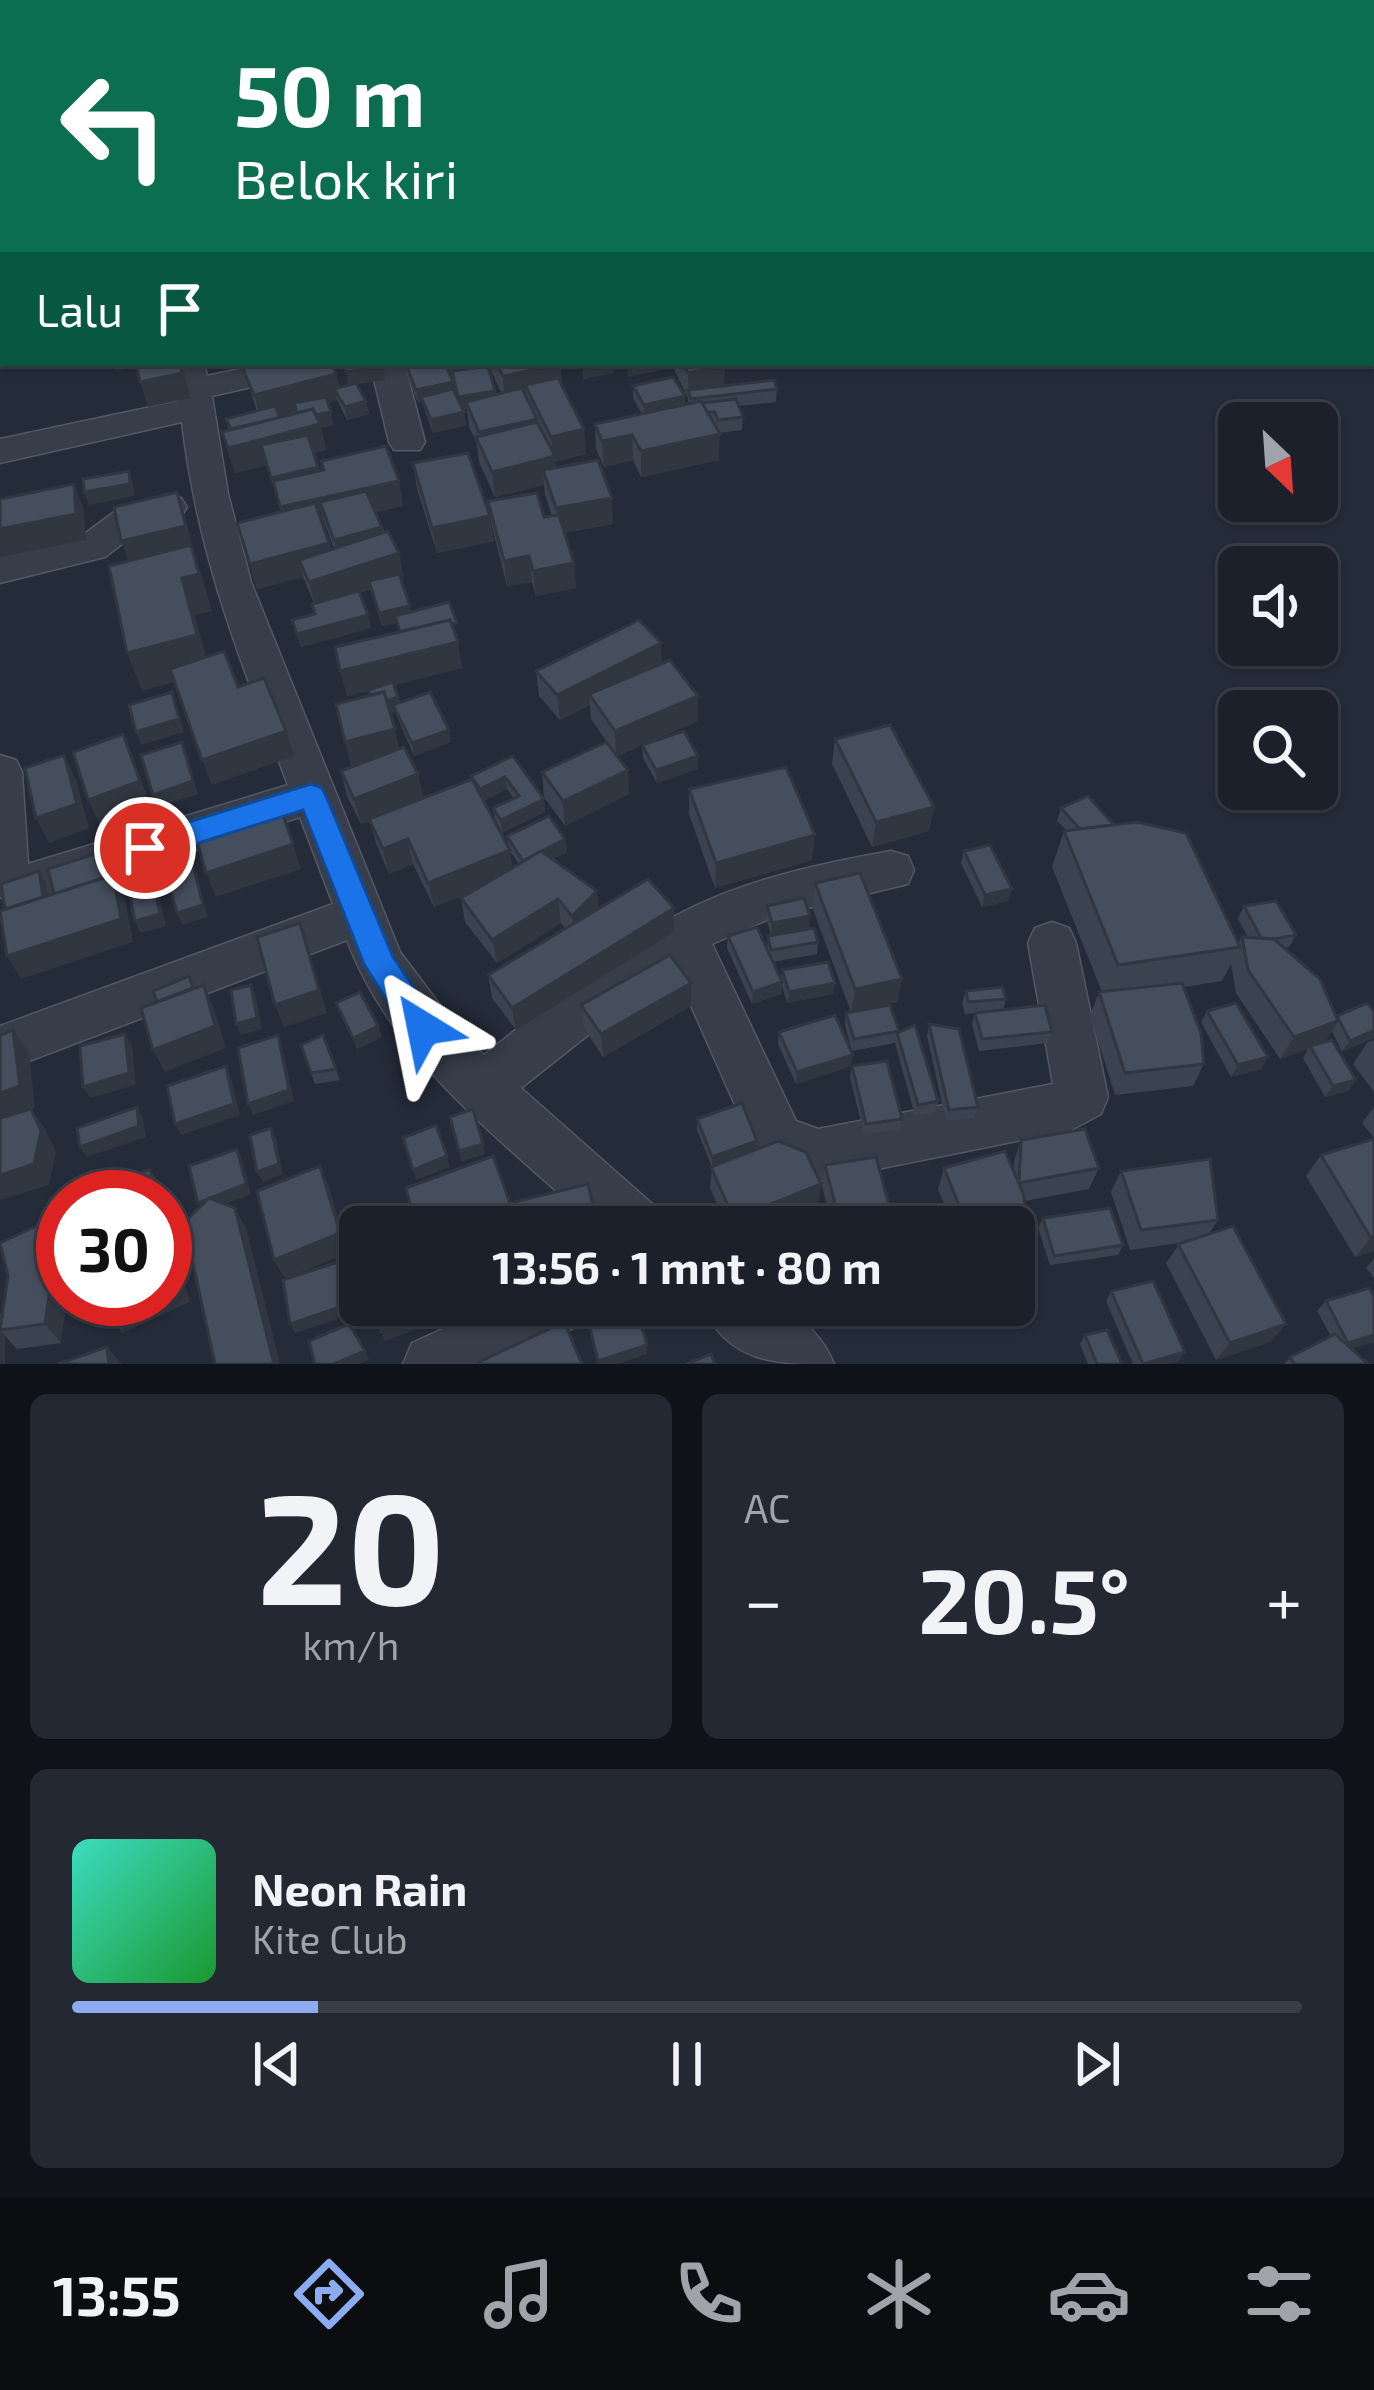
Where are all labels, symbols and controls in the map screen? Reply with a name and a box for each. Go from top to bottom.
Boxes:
text: 50 m [234,43,426,144]
icon: left [36,48,192,204]
text: Belok kiri [234,145,458,210]
icon: arrive [147,276,213,342]
text: Lalu [36,282,123,336]
north arrow [1218,402,1338,522]
map controls [1218,402,1338,810]
button: sound [1218,546,1338,666]
button: search [1218,690,1338,810]
pin [94,797,196,899]
icon: arrive [112,815,178,881]
position arrow [360,965,486,1091]
speed limit sign: 30 [36,1170,192,1326]
text: 13:56 · 1 mnt · 80 m [492,1239,882,1293]
text: 20 [256,1449,446,1636]
text: AC [744,1484,790,1531]
text: 20.5° [918,1544,1130,1652]
text: − [744,1559,783,1638]
text: + [1266,1559,1302,1638]
text: km/h [303,1621,399,1668]
text: Neon Rain [252,1861,467,1915]
text: Kite Club [252,1915,408,1962]
icon: previous [244,2031,310,2097]
icon: pause [654,2031,720,2097]
icon: next [1064,2031,1130,2097]
icon: directions [287,2252,371,2336]
icon: music [477,2252,561,2336]
icon: phone [667,2252,751,2336]
icon: climate [857,2252,941,2336]
icon: car [1047,2252,1131,2336]
icon: filters [1237,2252,1321,2336]
text: 13:55 [53,2262,180,2327]

